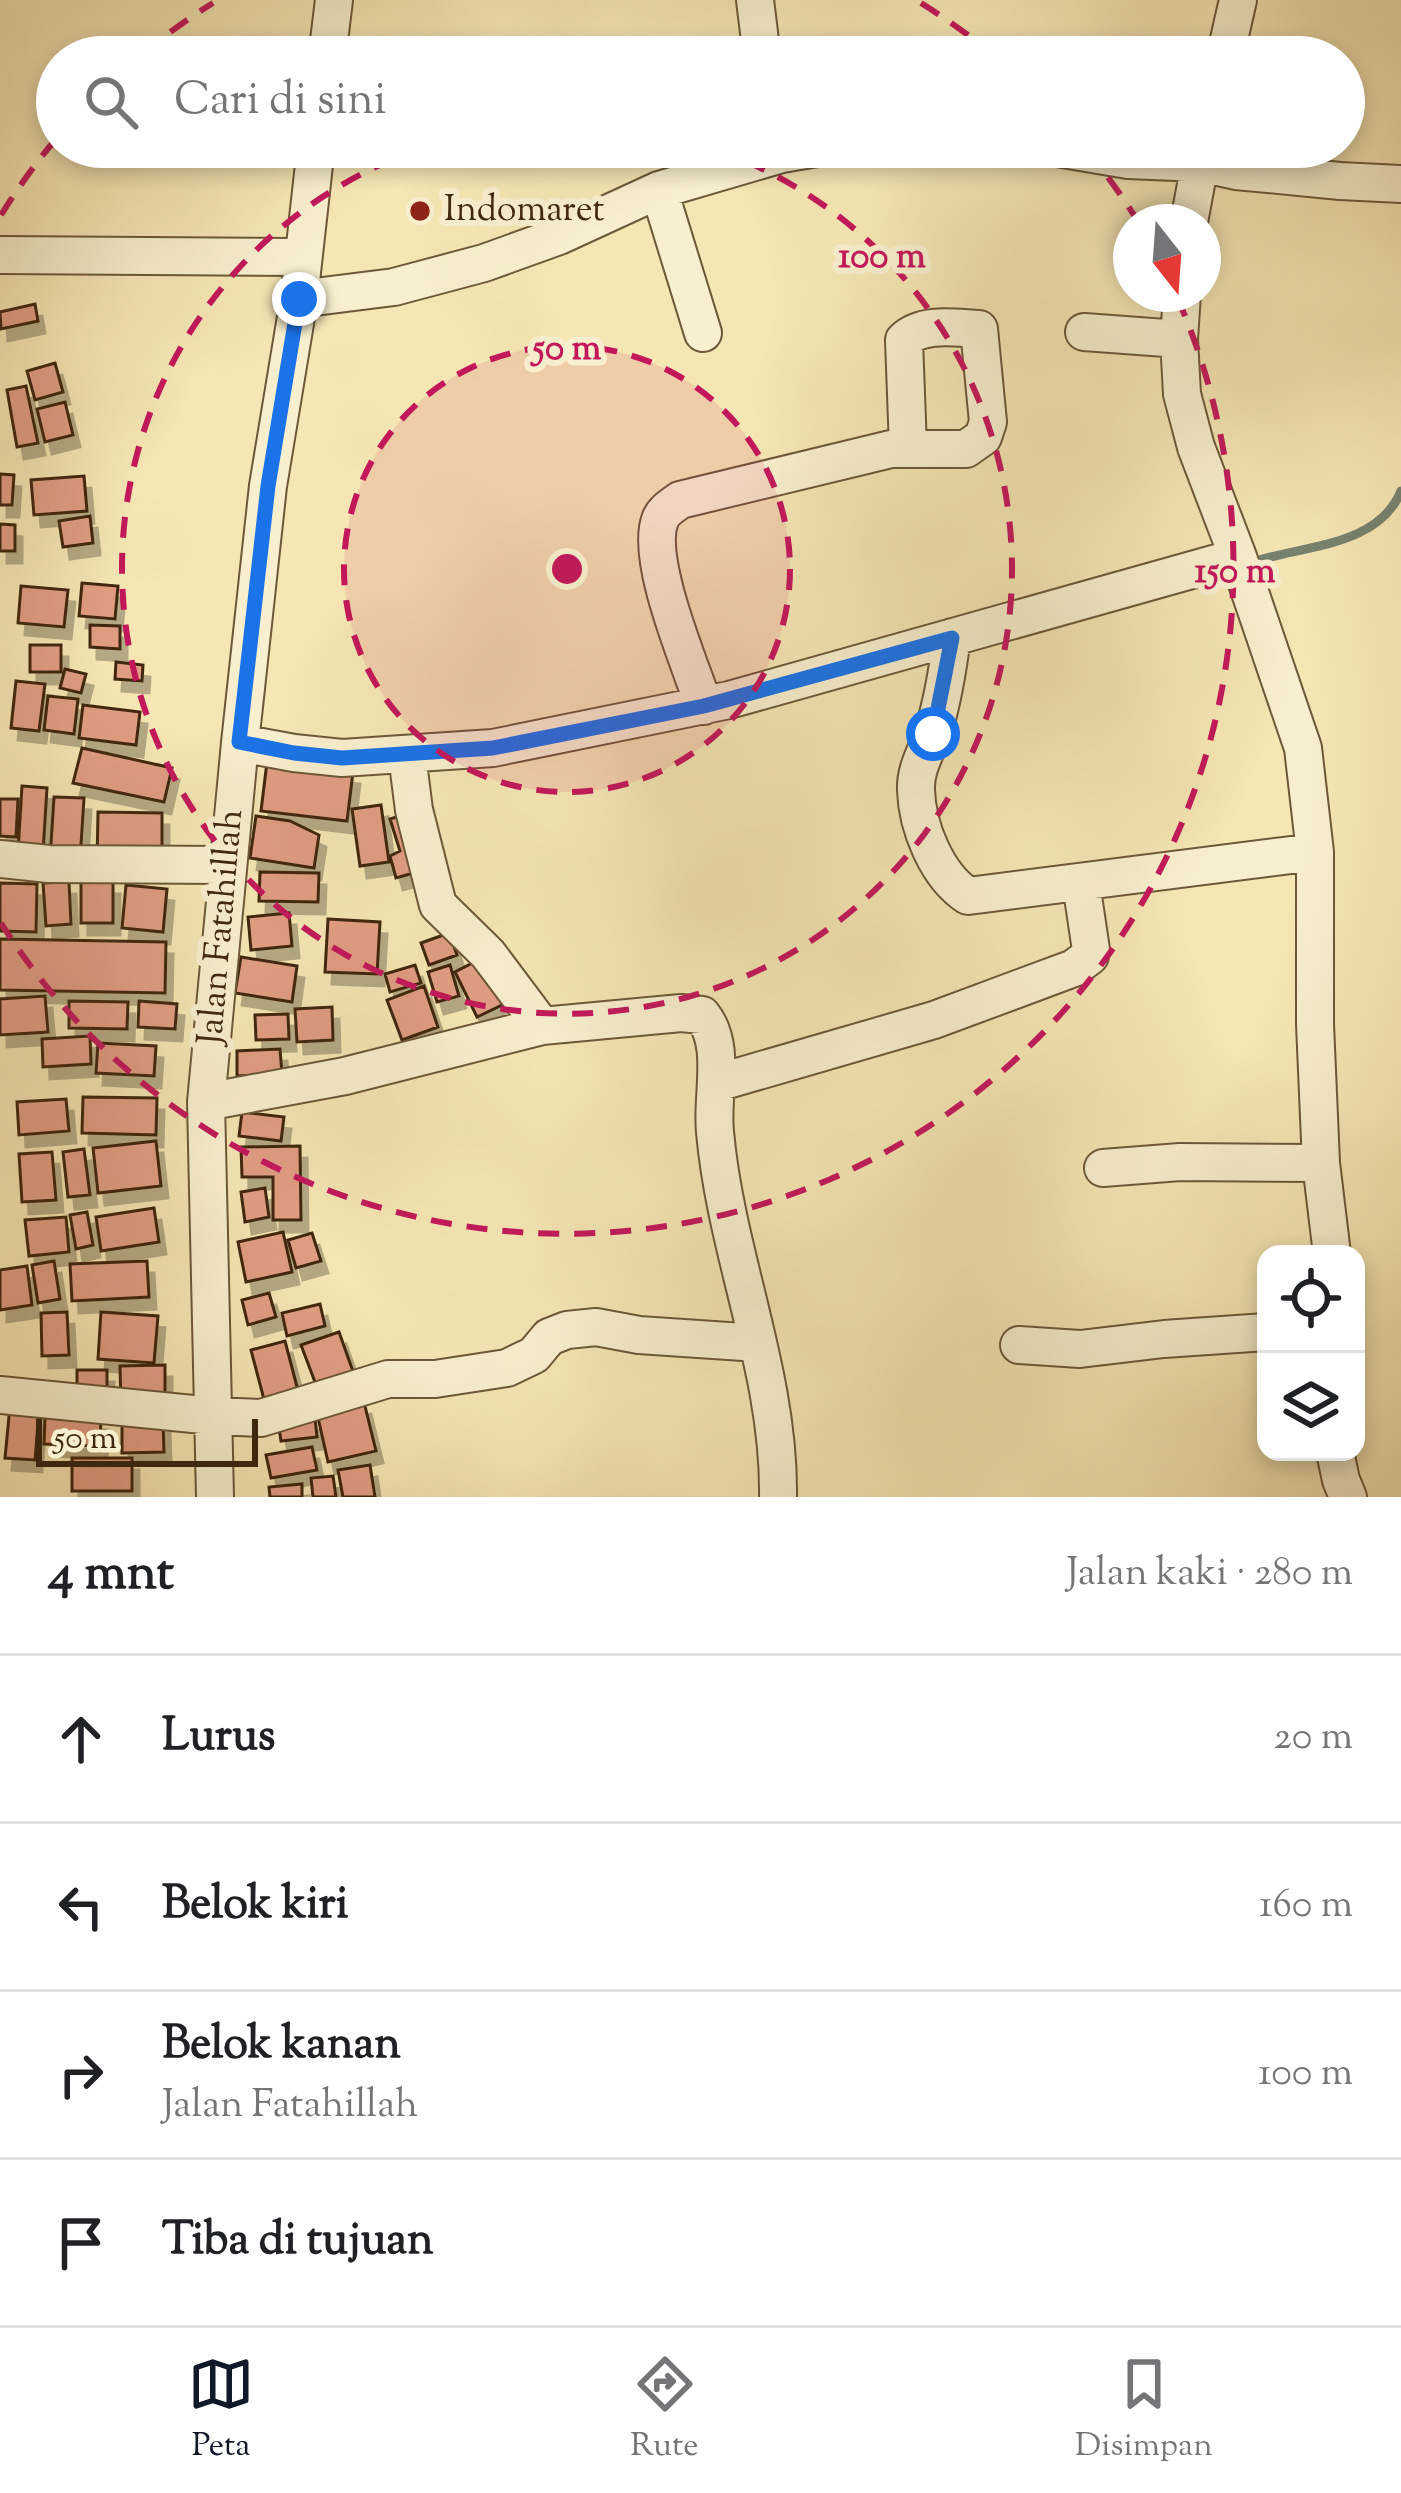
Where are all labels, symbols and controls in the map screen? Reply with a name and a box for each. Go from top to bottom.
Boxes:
search box [36,36,1365,168]
icon: search [78,69,144,135]
text: Cari di sini [174,70,387,135]
place label: Indomaret [444,185,605,237]
marker: Indomaret [407,198,433,224]
north arrow [1113,204,1221,312]
text: 100 m [838,232,926,284]
route end [272,272,326,326]
text: 50 m [530,324,602,376]
text: 150 m [1194,547,1276,599]
centre of rings [546,548,588,590]
route start [906,707,960,761]
street label: Jalan Fatahillah [186,807,258,1049]
map controls [1257,1245,1365,1461]
button: locate [1257,1245,1365,1353]
button: layers [1257,1353,1365,1461]
scale bar [36,1413,258,1466]
text: 50 m [54,1416,117,1464]
text: 4 mnt [48,1539,174,1612]
text: Jalan kaki · 280 m [1067,1547,1353,1603]
icon: ahead [48,1706,114,1772]
text: Lurus [162,1706,276,1771]
text: 20 m [1274,1711,1353,1767]
icon: left [48,1874,114,1940]
text: Belok kiri [162,1874,348,1939]
text: 160 m [1259,1879,1353,1935]
text: Belok kanan [162,2014,401,2079]
icon: right [48,2042,114,2108]
text: 100 m [1258,2047,1353,2103]
text: Jalan Fatahillah [162,2079,418,2135]
icon: arrive [48,2210,114,2276]
text: Tiba di tujuan [162,2210,434,2275]
tab: Peta [188,2351,254,2471]
tab: Rute [630,2351,699,2471]
tab: Disimpan [1075,2351,1213,2471]

